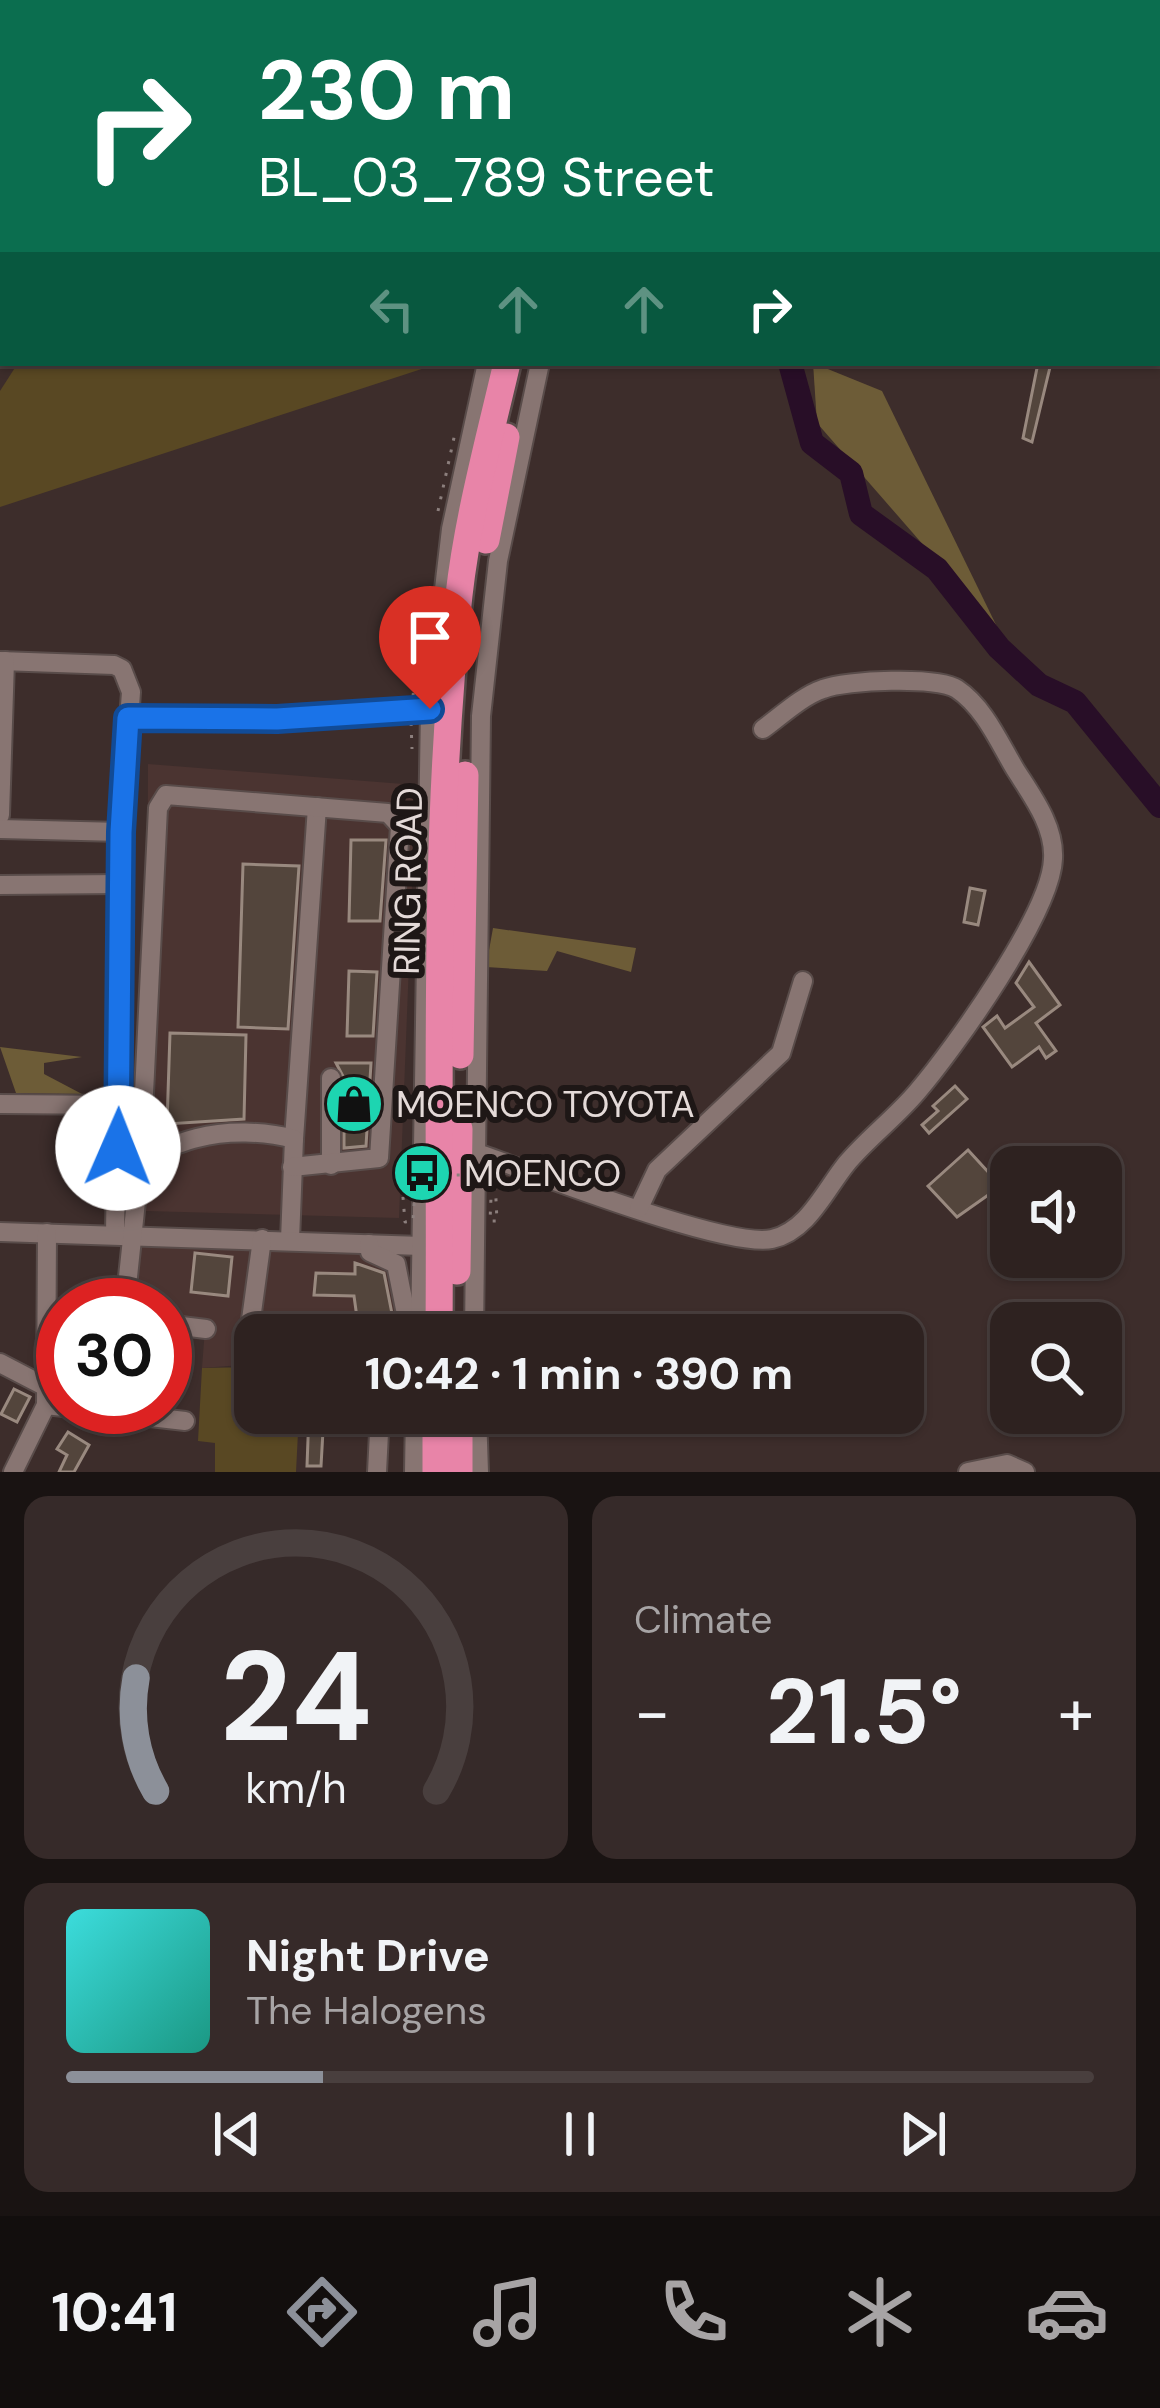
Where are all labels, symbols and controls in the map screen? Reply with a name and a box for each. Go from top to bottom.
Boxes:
text: 230 m [258,36,515,145]
icon: right [60,48,216,204]
text: BL_03_789 Street [258,142,715,213]
icon: left [359,276,425,342]
icon: ahead [485,276,551,342]
icon: ahead [611,276,677,342]
icon: right [737,276,803,342]
pin [379,586,481,709]
icon: arrive [397,604,463,670]
street label: RING ROAD [383,787,433,975]
shop icon: MOENCO TOYOTA [323,1073,385,1135]
place label: MOENCO TOYOTA [396,1081,695,1128]
position arrow [55,1085,181,1211]
bus stop icon: MOENCO [391,1142,453,1204]
map controls [990,1146,1122,1434]
button: sound [990,1146,1122,1278]
place label: MOENCO [464,1150,621,1197]
speed limit sign: 30 [36,1278,192,1434]
button: search [990,1302,1122,1434]
text: 10:42 · 1 min · 390 m [365,1344,793,1403]
text: Climate [634,1594,772,1645]
text: 24 [220,1616,372,1779]
text: 21.5° [766,1654,962,1771]
text: − [634,1670,670,1755]
text: + [1058,1670,1094,1755]
text: km/h [245,1759,347,1815]
text: Night Drive [246,1926,490,1985]
text: The Halogens [246,1985,487,2036]
icon: previous [204,2101,270,2167]
icon: pause [547,2101,613,2167]
icon: next [890,2101,956,2167]
icon: directions [280,2270,364,2354]
icon: music [466,2270,550,2354]
icon: phone [652,2270,736,2354]
icon: climate [838,2270,922,2354]
icon: car [1025,2270,1109,2354]
text: 10:41 [51,2277,177,2348]

